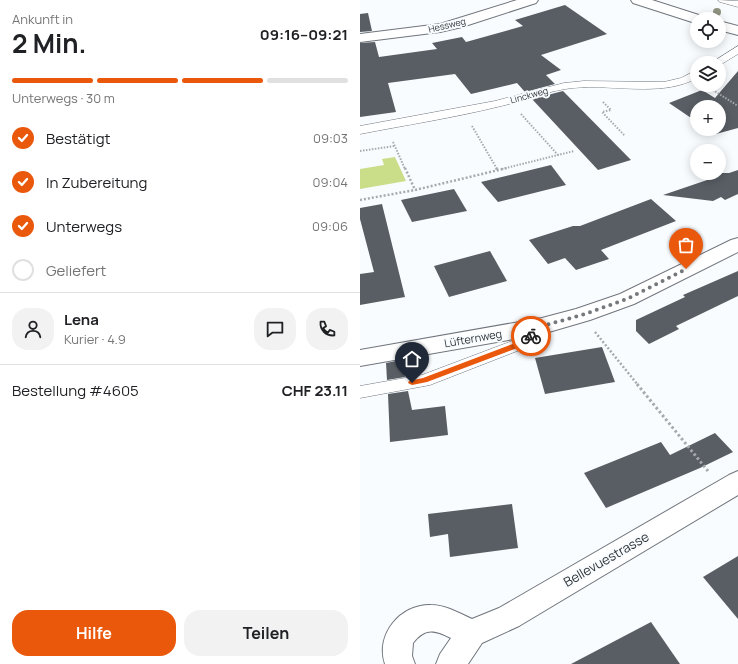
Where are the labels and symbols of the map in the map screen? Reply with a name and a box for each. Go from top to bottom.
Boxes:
street label: Hessweg [427,14,467,36]
street label: Linckweg [509,84,549,106]
pin [669,228,703,269]
courier [511,316,551,356]
street label: Lüfternweg [443,326,503,350]
pin [395,342,429,383]
street label: Bellevuestrasse [560,527,652,591]

